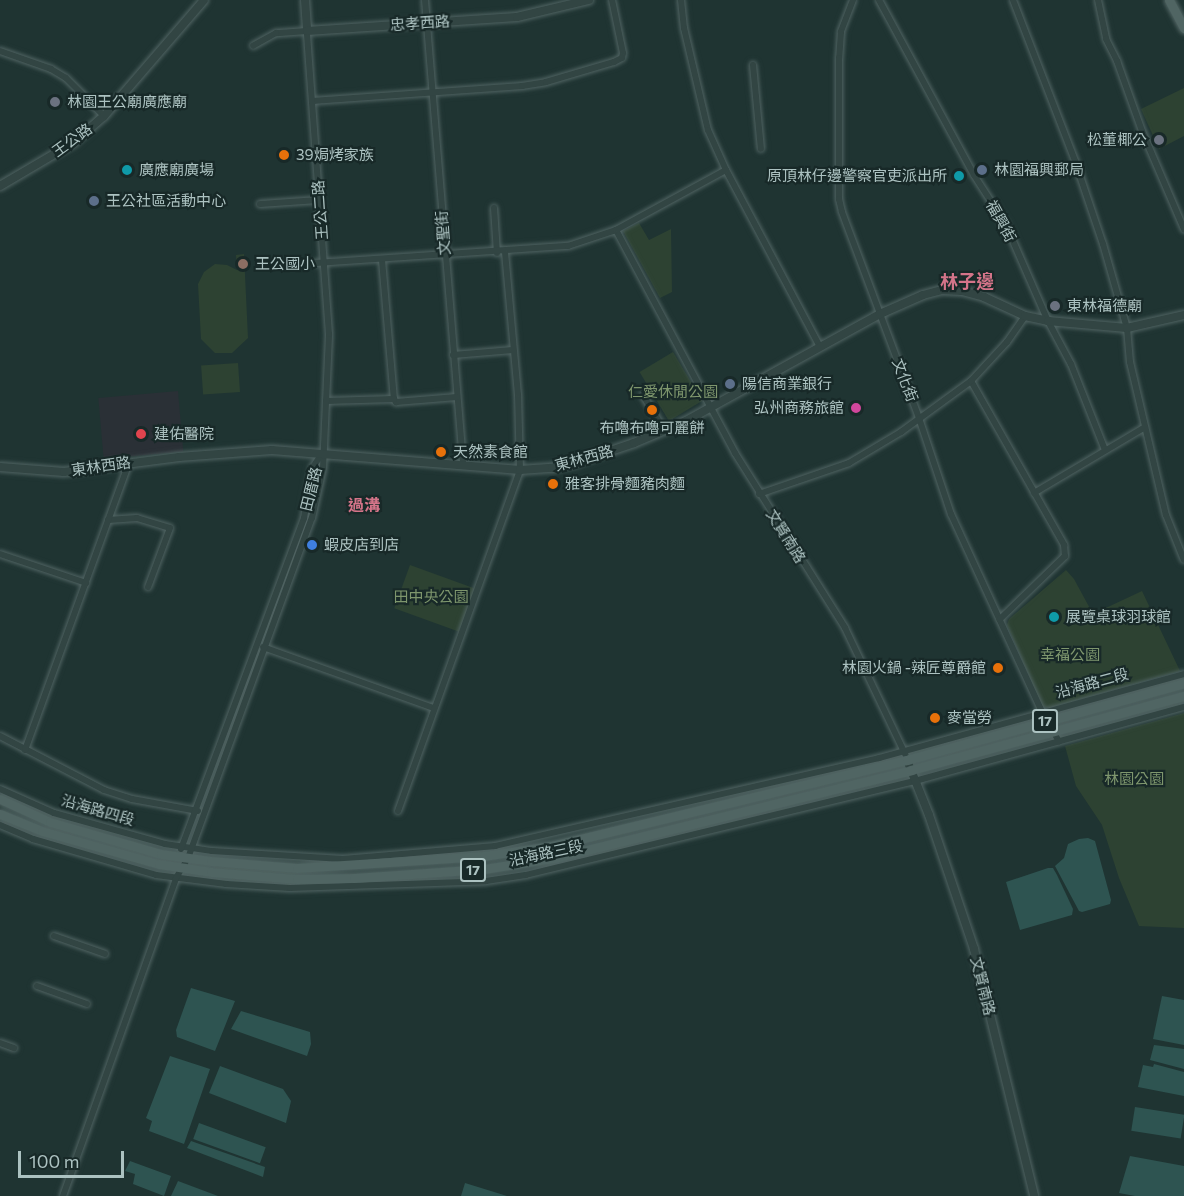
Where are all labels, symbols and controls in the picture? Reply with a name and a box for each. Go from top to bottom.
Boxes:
street label: 忠孝西路 [389,12,451,34]
place label: 林園王公廟廣應廟 [67,93,187,111]
marker: 林園王公廟廣應廟 [48,95,62,109]
street label: 王公路 [49,119,95,161]
place label: 松董椰公 [1087,131,1147,149]
marker: 松董椰公 [1152,133,1166,147]
place label: 39焗烤家族 [296,146,374,164]
marker: 39焗烤家族 [277,148,291,162]
place label: 廣應廟廣場 [139,161,214,179]
place label: 林園福興郵局 [994,161,1084,179]
marker: 廣應廟廣場 [120,163,134,177]
marker: 林園福興郵局 [975,163,989,177]
place label: 原頂林仔邊警察官吏派出所 [767,167,947,185]
marker: 原頂林仔邊警察官吏派出所 [952,169,966,183]
street label: 王公二路 [309,179,331,241]
place label: 王公社區活動中心 [106,192,226,210]
marker: 王公社區活動中心 [87,194,101,208]
street label: 福興街 [982,197,1020,245]
street label: 文聖街 [432,210,454,256]
place label: 王公國小 [255,255,315,273]
marker: 王公國小 [236,257,250,271]
district label: 林子邊 [940,270,994,292]
place label: 東林福德廟 [1067,297,1142,315]
marker: 東林福德廟 [1048,299,1062,313]
street label: 文化街 [889,356,921,404]
place label: 陽信商業銀行 [742,375,832,393]
marker: 陽信商業銀行 [723,377,737,391]
park label: 仁愛休閒公園 [628,383,718,401]
place label: 弘州商務旅館 [754,399,844,417]
marker: 弘州商務旅館 [849,401,863,415]
marker: 布嚕布嚕可麗餅 [645,403,659,417]
place label: 布嚕布嚕可麗餅 [600,419,704,437]
marker: 建佑醫院 [132,425,150,443]
place label: 建佑醫院 [154,425,214,443]
street label: 東林西路 [553,442,615,474]
place label: 天然素食館 [453,443,528,461]
marker: 天然素食館 [434,445,448,459]
street label: 東林西路 [70,453,132,479]
street label: 田厝路 [297,465,325,513]
place label: 雅客排骨麵豬肉麵 [565,475,685,493]
marker: 雅客排骨麵豬肉麵 [546,477,560,491]
district label: 過溝 [348,495,380,515]
street label: 文賢南路 [762,506,810,566]
place label: 蝦皮店到店 [324,536,399,554]
marker: 蝦皮店到店 [305,538,319,552]
park label: 田中央公園 [394,588,468,606]
place label: 展覽桌球羽球館 [1066,608,1171,626]
marker: 展覽桌球羽球館 [1047,610,1061,624]
park label: 幸福公園 [1040,646,1100,664]
place label: 林園火鍋 -辣匠尊爵館 [842,659,986,677]
marker: 林園火鍋 -辣匠尊爵館 [991,661,1005,675]
street label: 沿海路二段 [1053,665,1131,701]
place label: 麥當勞 [947,709,992,727]
road number: 17 [1032,710,1058,732]
marker: 麥當勞 [928,711,942,725]
park label: 林園公園 [1104,770,1164,788]
street label: 沿海路四段 [59,791,137,829]
street label: 沿海路三段 [507,836,585,870]
road number: 17 [460,859,486,881]
street label: 文賢南路 [967,955,999,1017]
scale bar [21,1139,128,1177]
text: 100 m [29,1150,79,1172]

